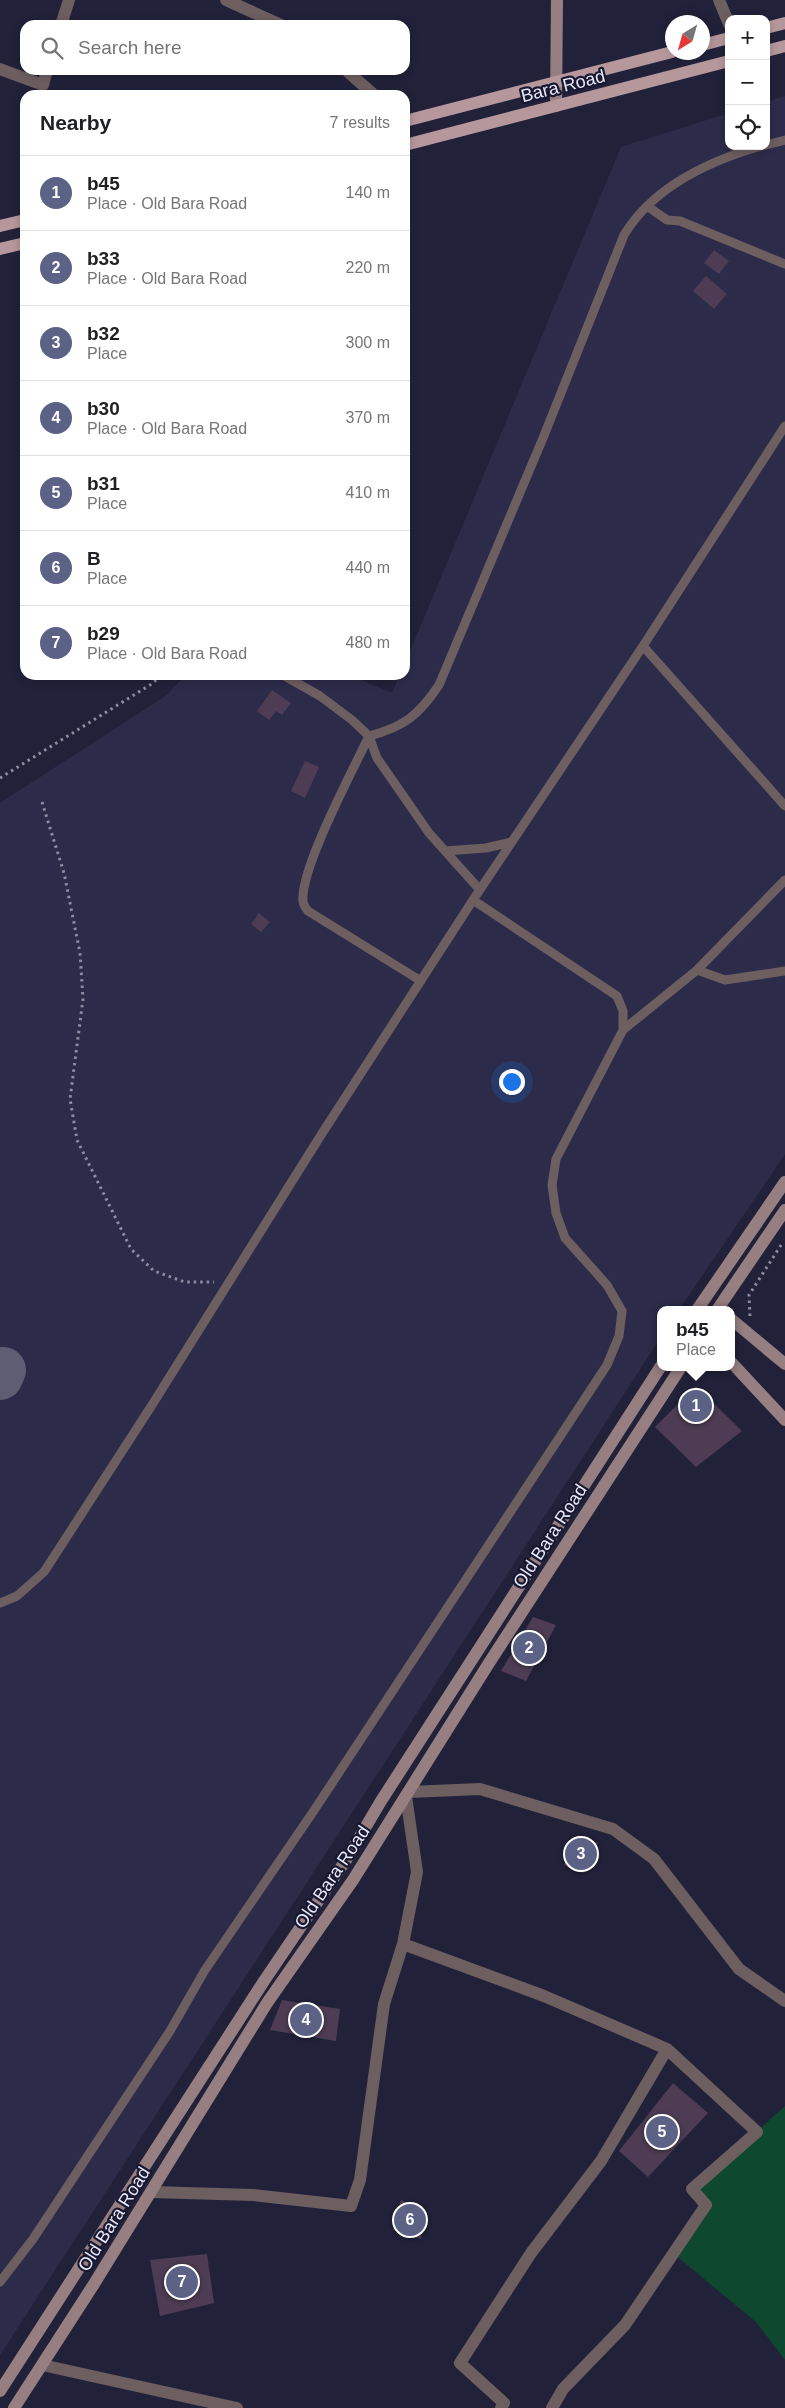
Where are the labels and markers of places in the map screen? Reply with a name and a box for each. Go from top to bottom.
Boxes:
pin: 1 [680,1387,712,1425]
pin: 2 [513,1629,545,1667]
pin: 3 [565,1835,597,1873]
pin: 4 [290,2001,322,2039]
pin: 5 [646,2113,678,2151]
pin: 6 [394,2201,426,2239]
pin: 7 [166,2263,198,2301]

